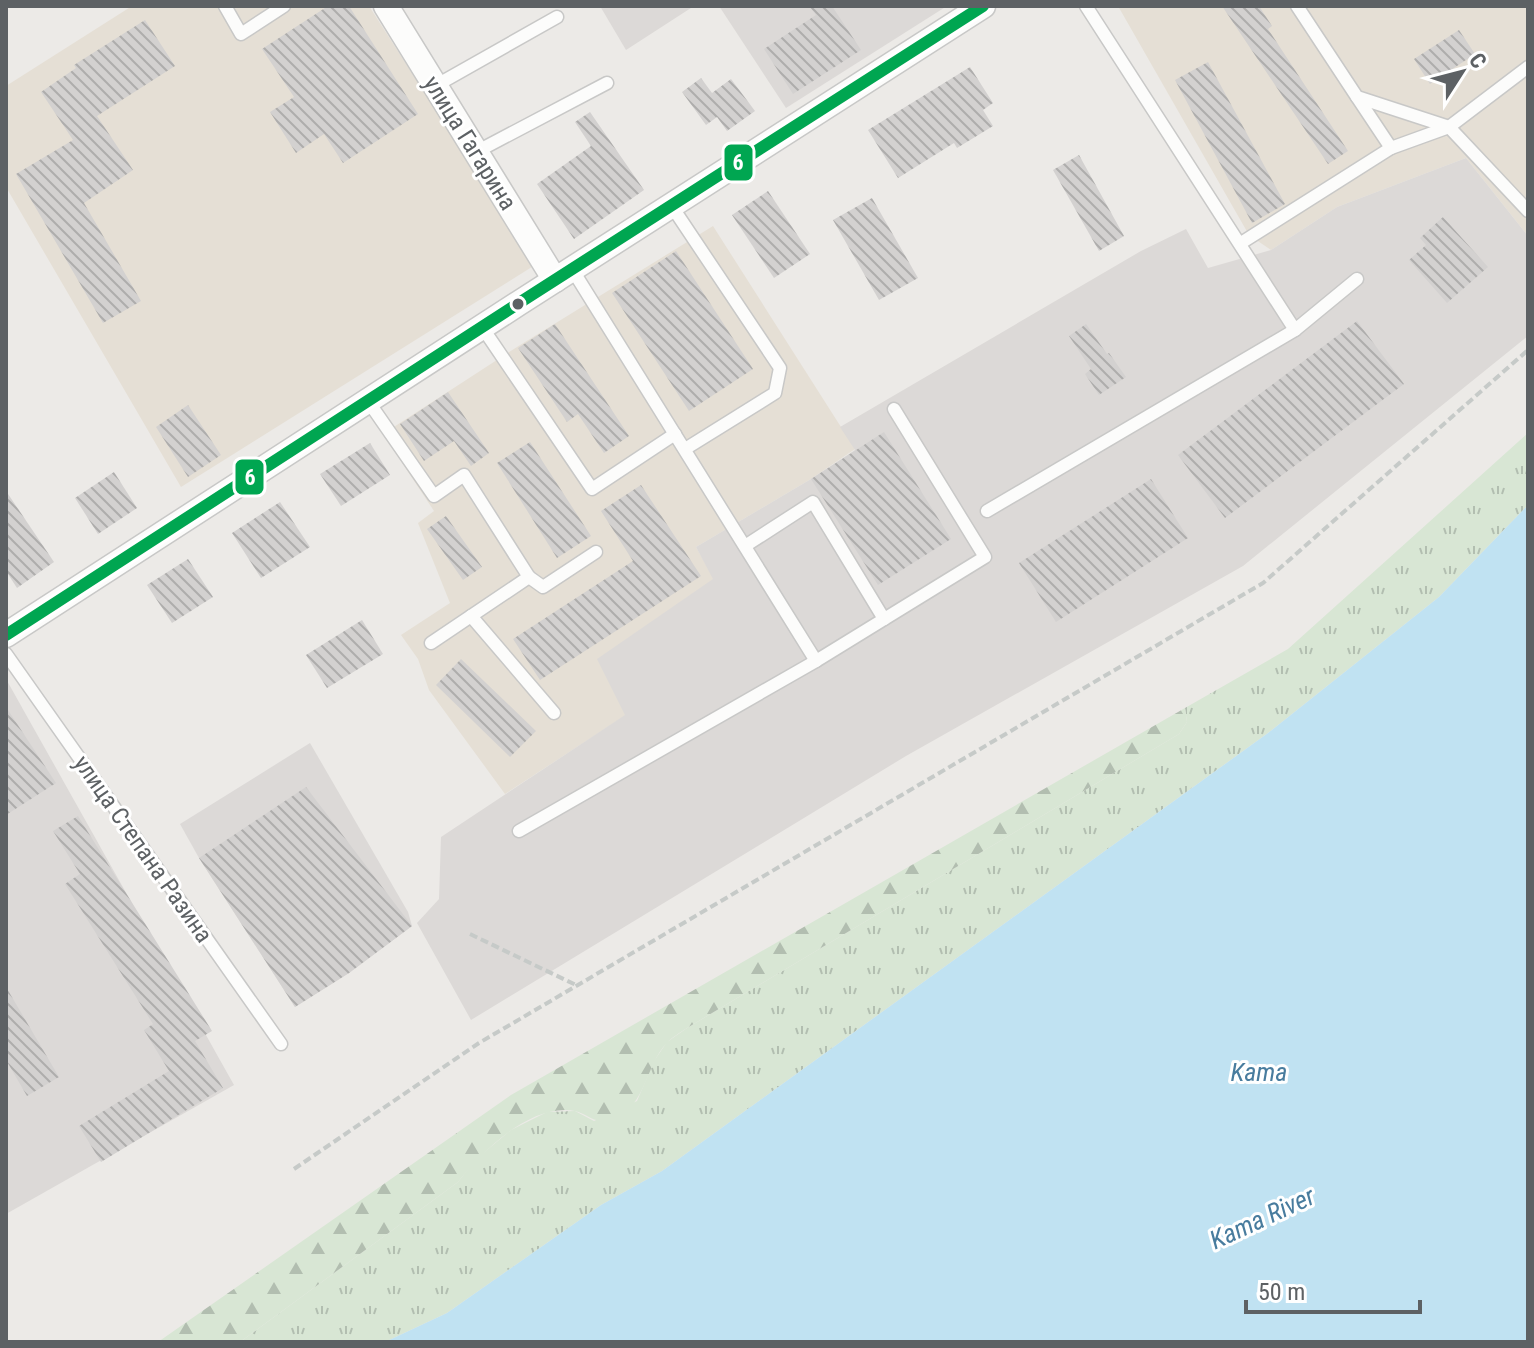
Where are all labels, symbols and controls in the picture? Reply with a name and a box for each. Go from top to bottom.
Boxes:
north arrow [1422,32,1502,112]
text: С [1464,48,1492,73]
street label: улица Гагарина [418,71,522,215]
line badge: 6 [723,143,754,182]
text: 6 [732,150,744,175]
unlabelled marker [510,296,526,312]
line badge: 6 [234,458,265,496]
text: 6 [244,465,256,490]
street label: улица Степана Разина [68,750,218,948]
water label: Kama [1231,1057,1287,1087]
water label: Kama River [1205,1180,1320,1255]
scale bar [1246,1264,1420,1314]
text: 50 m [1258,1278,1305,1306]

